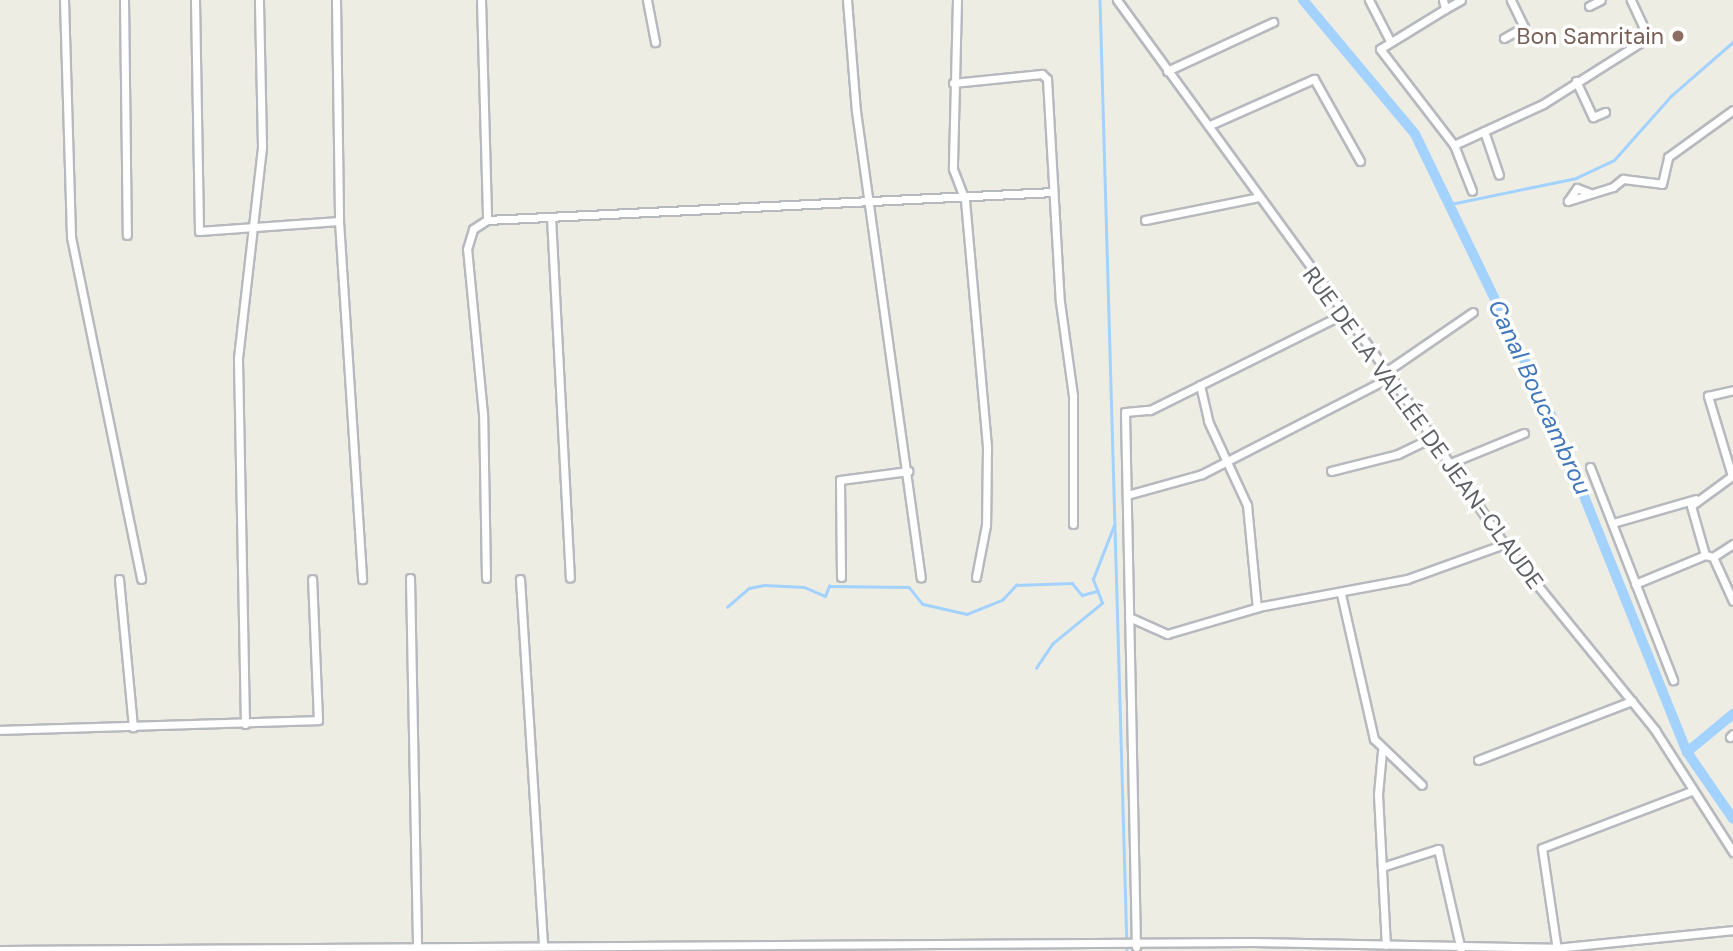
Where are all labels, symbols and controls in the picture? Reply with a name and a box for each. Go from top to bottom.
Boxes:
place label: Bon Samritain [1517,22,1664,50]
marker: Bon Samritain [1670,28,1686,44]
street label: RUE DE LA VALLÉE DE JEAN-CLAUDE [1297,262,1549,594]
water label: Canal Boucambrou [1482,295,1598,499]

